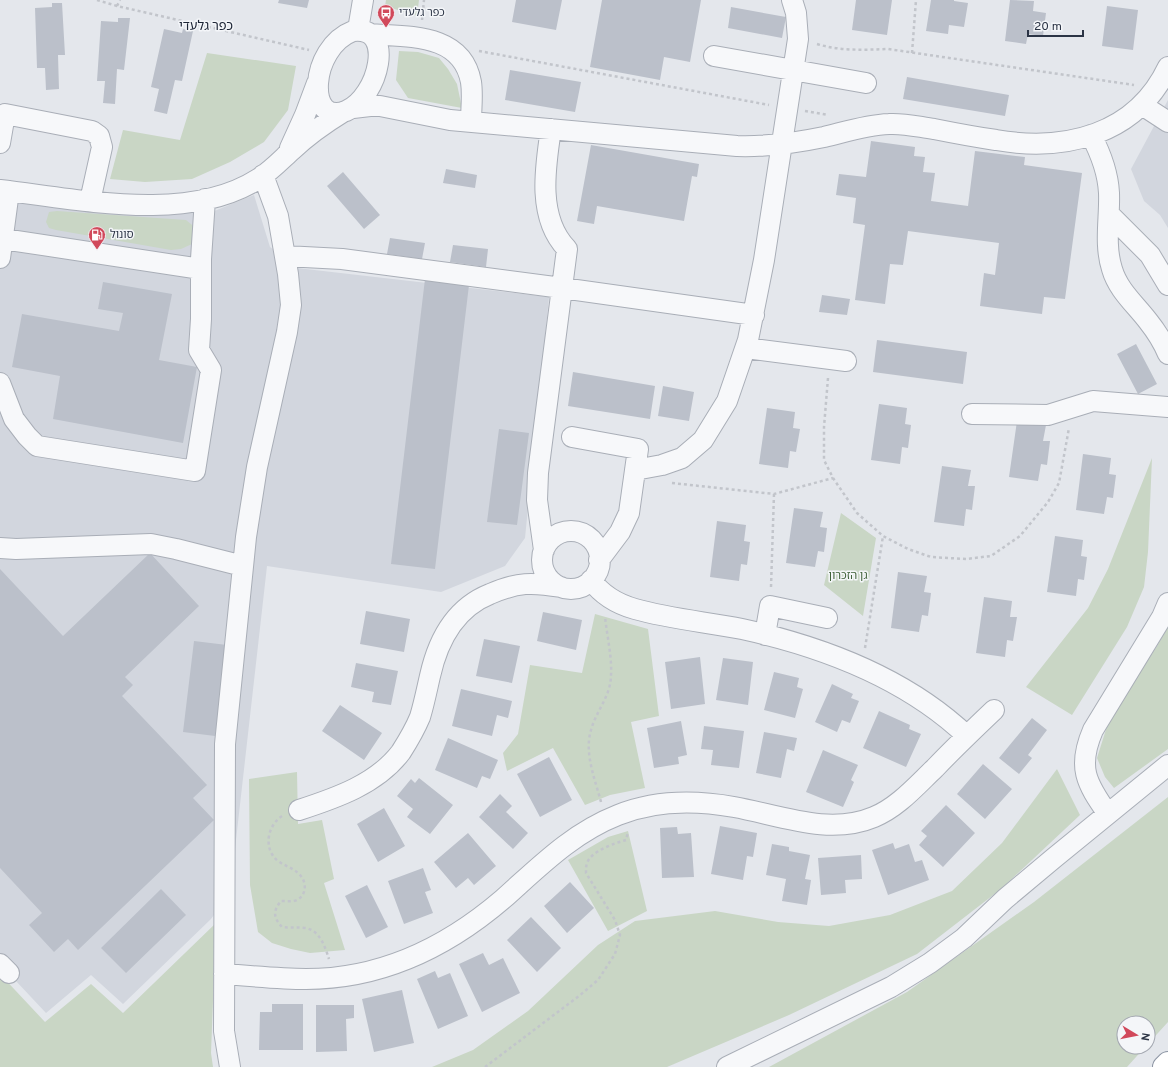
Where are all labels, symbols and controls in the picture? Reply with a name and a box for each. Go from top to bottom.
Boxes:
bus stop icon: כפר גלעדי [376,3,396,28]
place label: כפר גלעדי [399,6,445,20]
scale bar [1028,12,1083,38]
district label: כפר גלעדי [179,19,233,35]
text: 20 m [1034,19,1062,35]
fuel station icon: סונול [87,225,107,250]
place label: סונול [110,228,134,242]
park label: גן הזכרון [828,569,868,583]
north arrow [1116,1015,1156,1055]
text: N [1137,1031,1152,1042]

